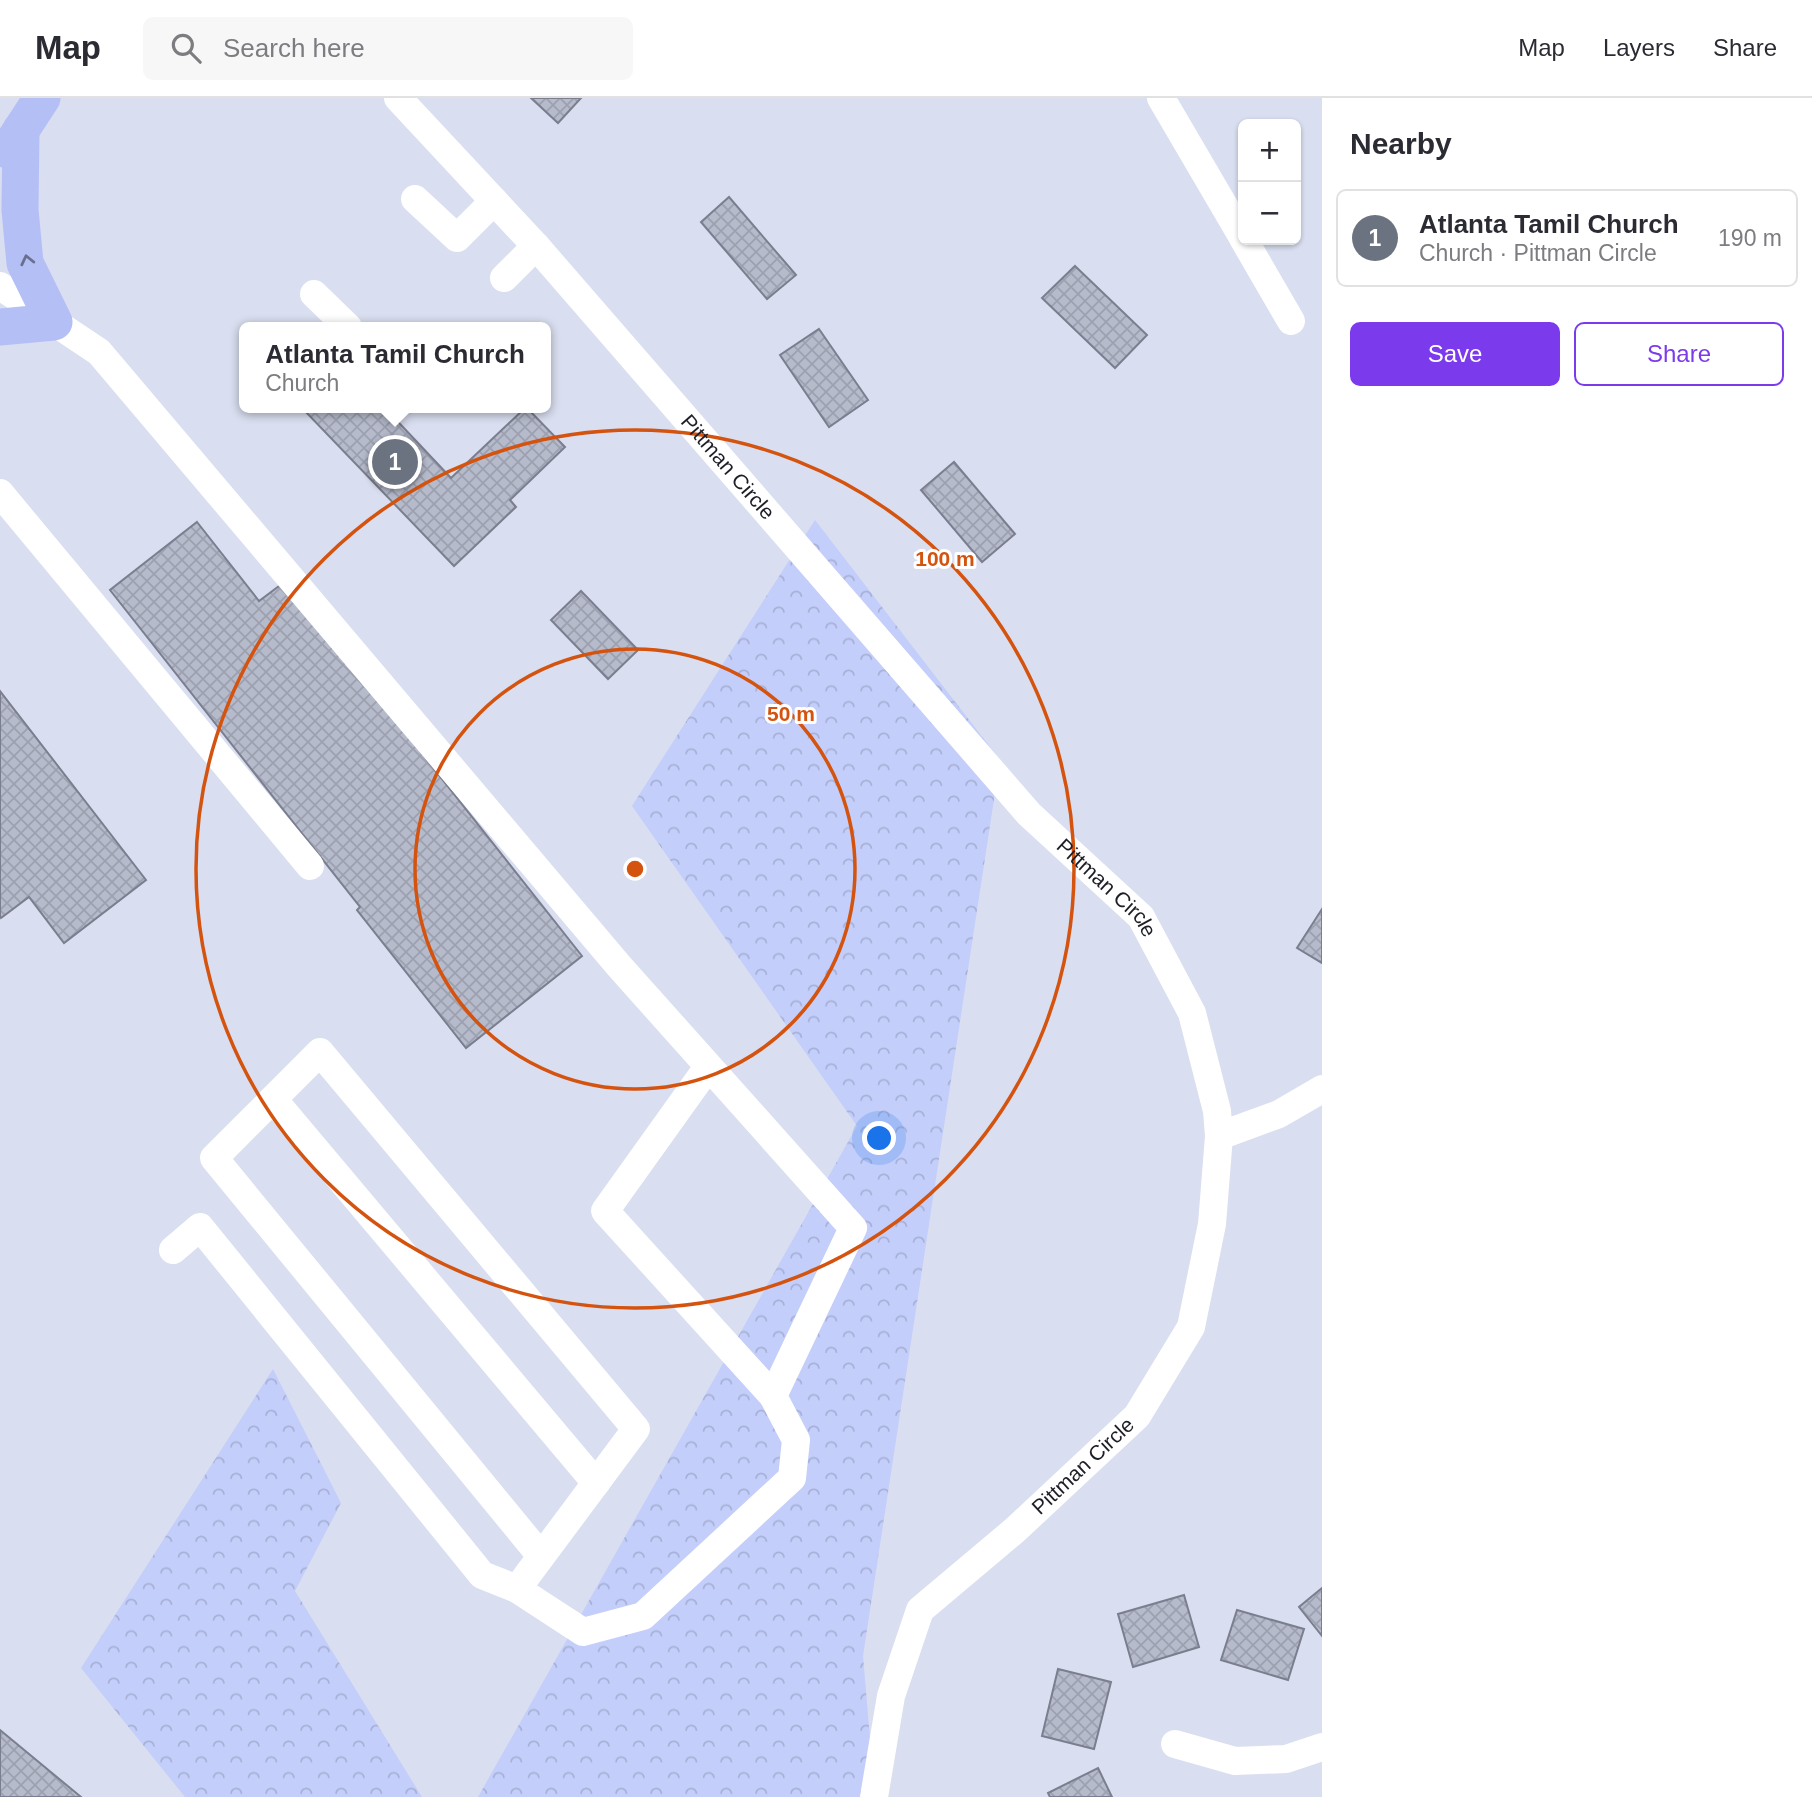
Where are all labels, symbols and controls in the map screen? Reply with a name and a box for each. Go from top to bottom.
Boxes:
search box [143,17,633,80]
text: Map [35,29,101,66]
icon: search [167,29,205,67]
text: Search here [223,33,365,63]
text: Map [1518,34,1565,61]
text: Layers [1603,34,1675,61]
text: Share [1713,34,1777,61]
map controls [1238,119,1301,245]
button: + [1238,119,1301,182]
text: Nearby [1350,127,1452,160]
button: − [1238,182,1301,245]
text: Atlanta Tamil Church [1419,209,1679,239]
text: 1 [1369,225,1381,251]
text: 190 m [1718,225,1782,251]
text: Church · Pittman Circle [1419,240,1657,266]
one-way arrow [21,254,35,266]
popup [239,322,551,413]
button: Save [1350,322,1560,386]
button: Share [1574,322,1784,386]
text: Atlanta Tamil Church [265,339,525,369]
text: Church [265,370,339,396]
street label: Pittman Circle [677,410,780,524]
pin: 1 [372,436,418,488]
text: 100 m [915,547,975,570]
text: 50 m [767,702,815,725]
street label: Pittman Circle [1053,834,1161,941]
centre of rings [623,857,647,881]
your location [862,1121,896,1155]
street label: Pittman Circle [1027,1413,1138,1519]

